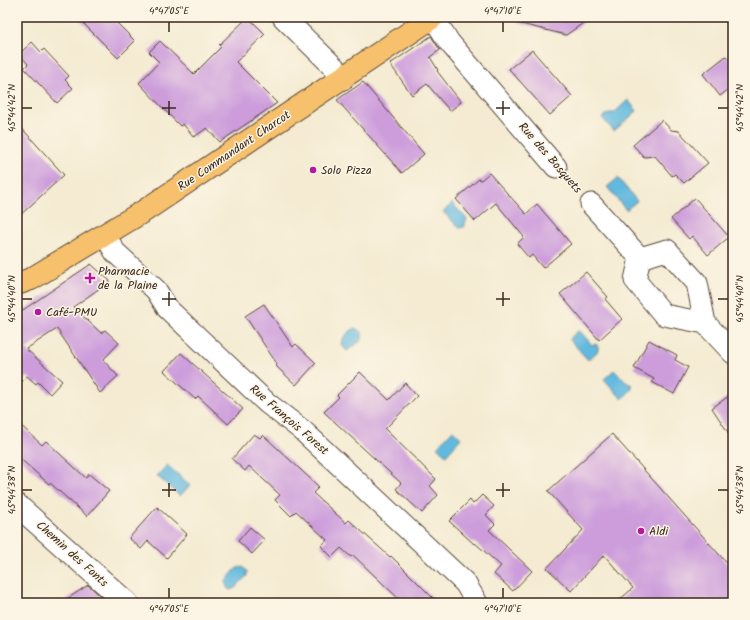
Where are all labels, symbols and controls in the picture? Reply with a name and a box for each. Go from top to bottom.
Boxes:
text: 4°47'05"E [149,3,190,19]
text: 4°47'10"E [484,3,523,19]
text: 45°44'42"N [4,84,20,132]
text: 45°44'42"N [732,84,748,132]
street label: Rue Commandant Charcot [174,106,295,196]
street label: Rue des Bosquets [514,118,586,198]
place label: Solo Pizza [321,161,372,180]
marker: Solo Pizza [308,165,318,175]
place label: Pharmacie de la Plaine [98,262,158,295]
marker: Pharmacie de la Plaine [85,273,95,283]
text: 45°44'40"N [4,275,20,323]
text: 45°44'40"N [732,275,748,323]
place label: Café-PMU [46,303,97,322]
marker: Café-PMU [33,307,43,317]
street label: Rue François Forest [245,380,333,460]
text: 45°44'38"N [4,466,20,514]
text: 45°44'38"N [732,466,748,514]
street label: Chemin des Fonts [32,516,112,592]
place label: Aldi [649,522,669,541]
marker: Aldi [636,526,646,536]
text: 4°47'05"E [149,601,190,617]
text: 4°47'10"E [484,601,523,617]

